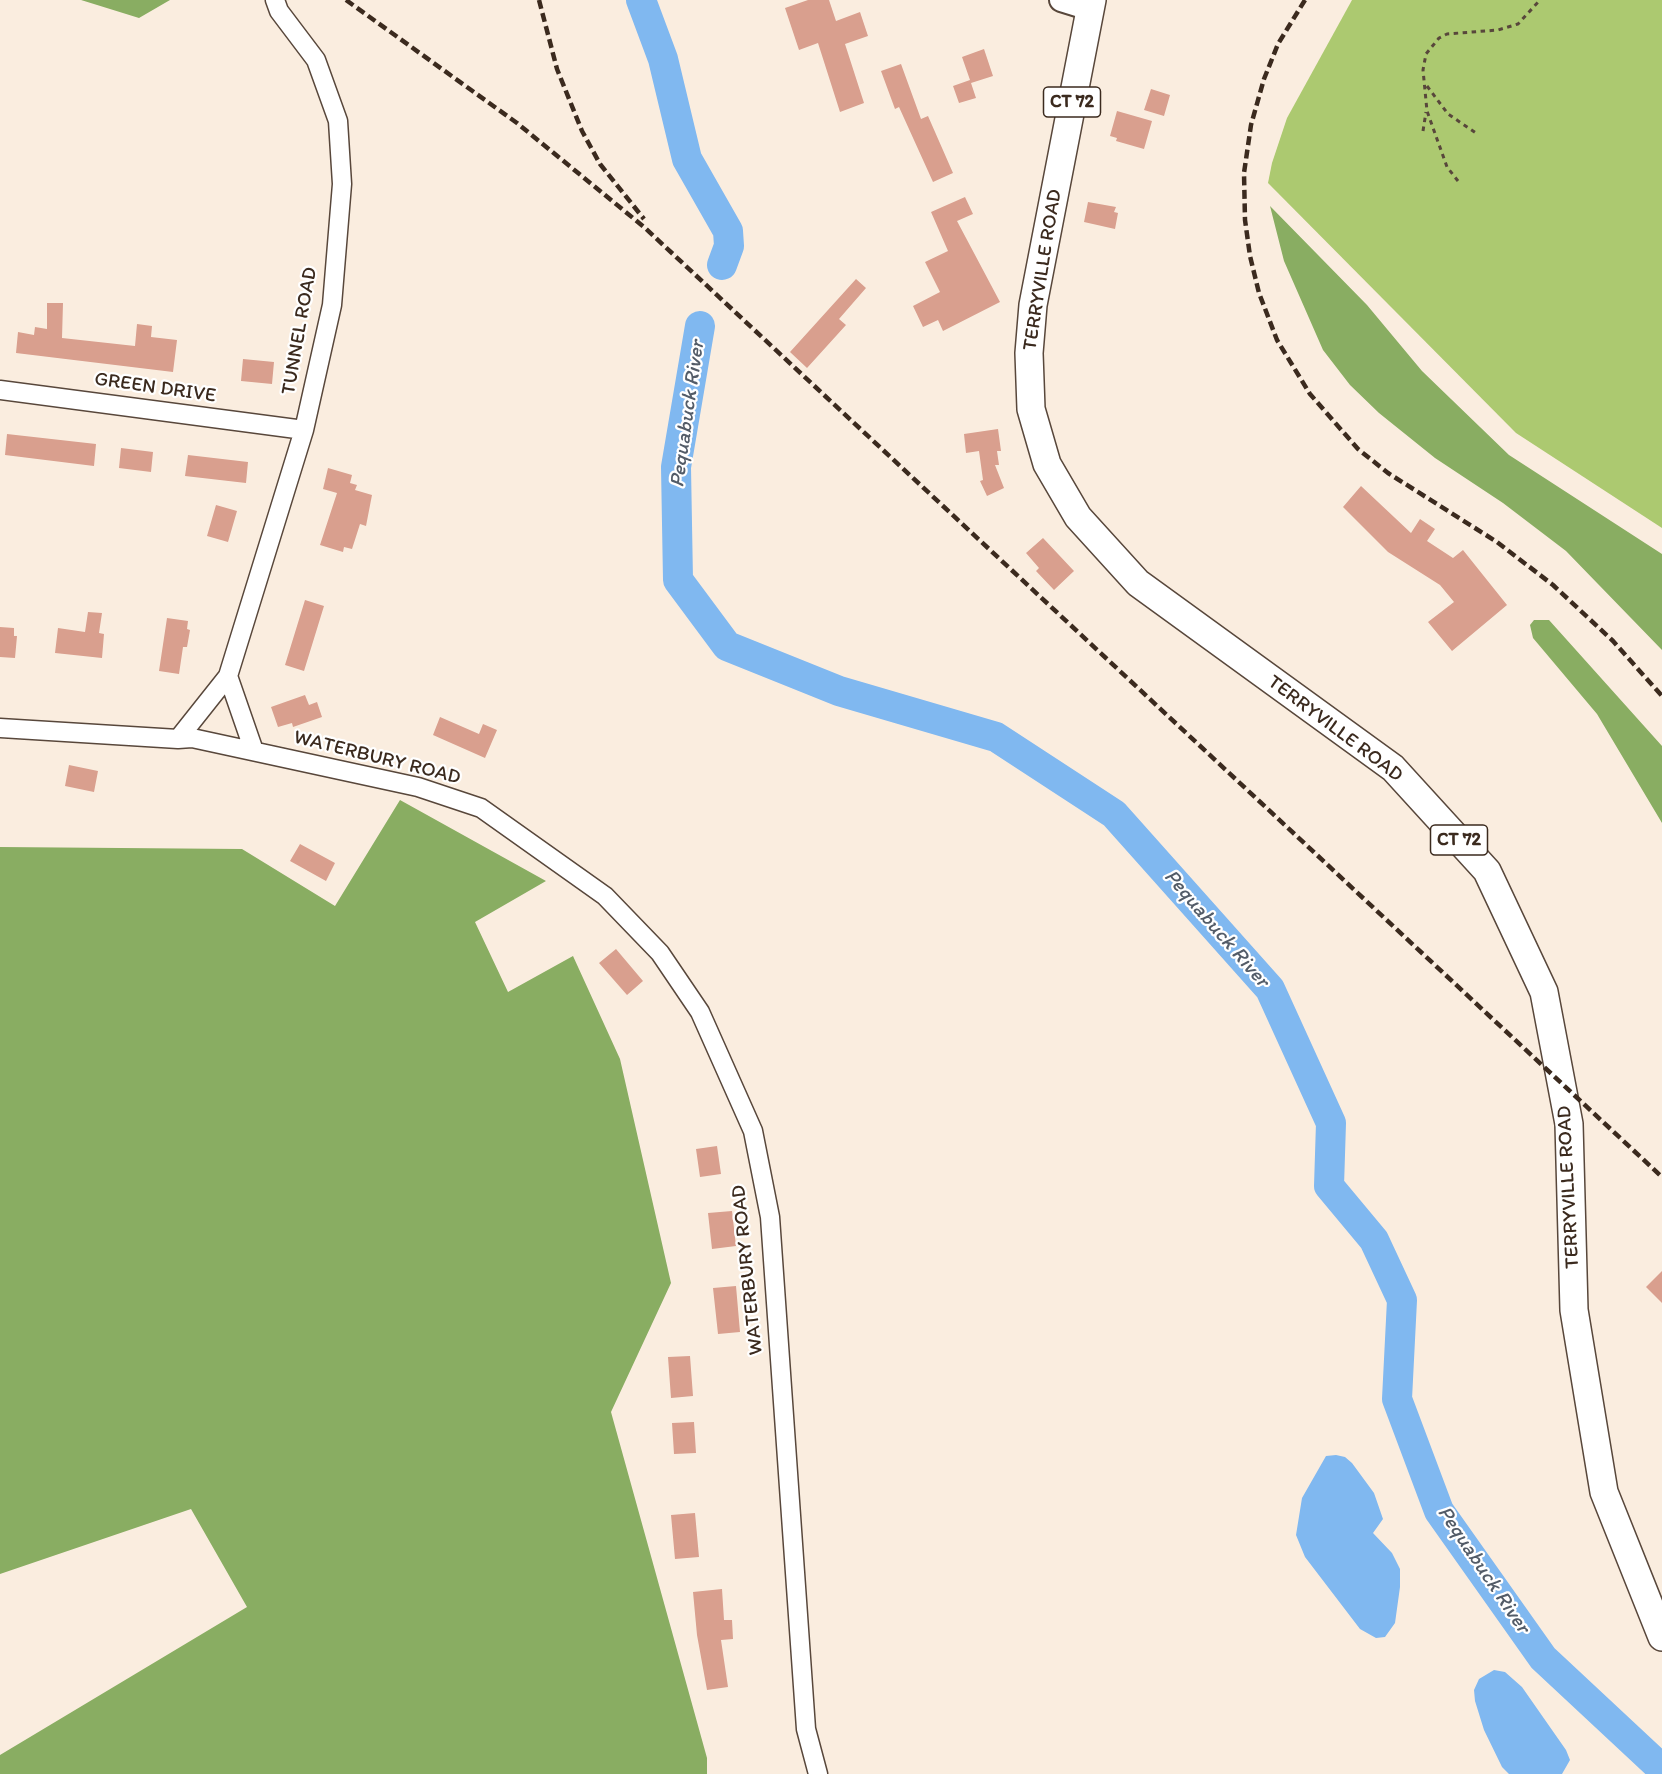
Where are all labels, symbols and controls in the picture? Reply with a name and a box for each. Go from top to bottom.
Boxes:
road number: CT 72 [1044,87,1100,117]
street label: TERRYVILLE ROAD [1018,188,1068,352]
street label: TUNNEL ROAD [277,265,323,397]
water label: Pequabuck River [665,339,711,489]
street label: GREEN DRIVE [93,368,217,408]
street label: TERRYVILLE ROAD [1263,670,1407,788]
street label: WATERBURY ROAD [291,726,463,790]
road number: CT 72 [1430,825,1488,855]
water label: Pequabuck River [1158,865,1274,993]
street label: TERRYVILLE ROAD [1553,1105,1585,1269]
street label: WATERBURY ROAD [727,1184,769,1356]
water label: Pequabuck River [1431,1502,1535,1638]

